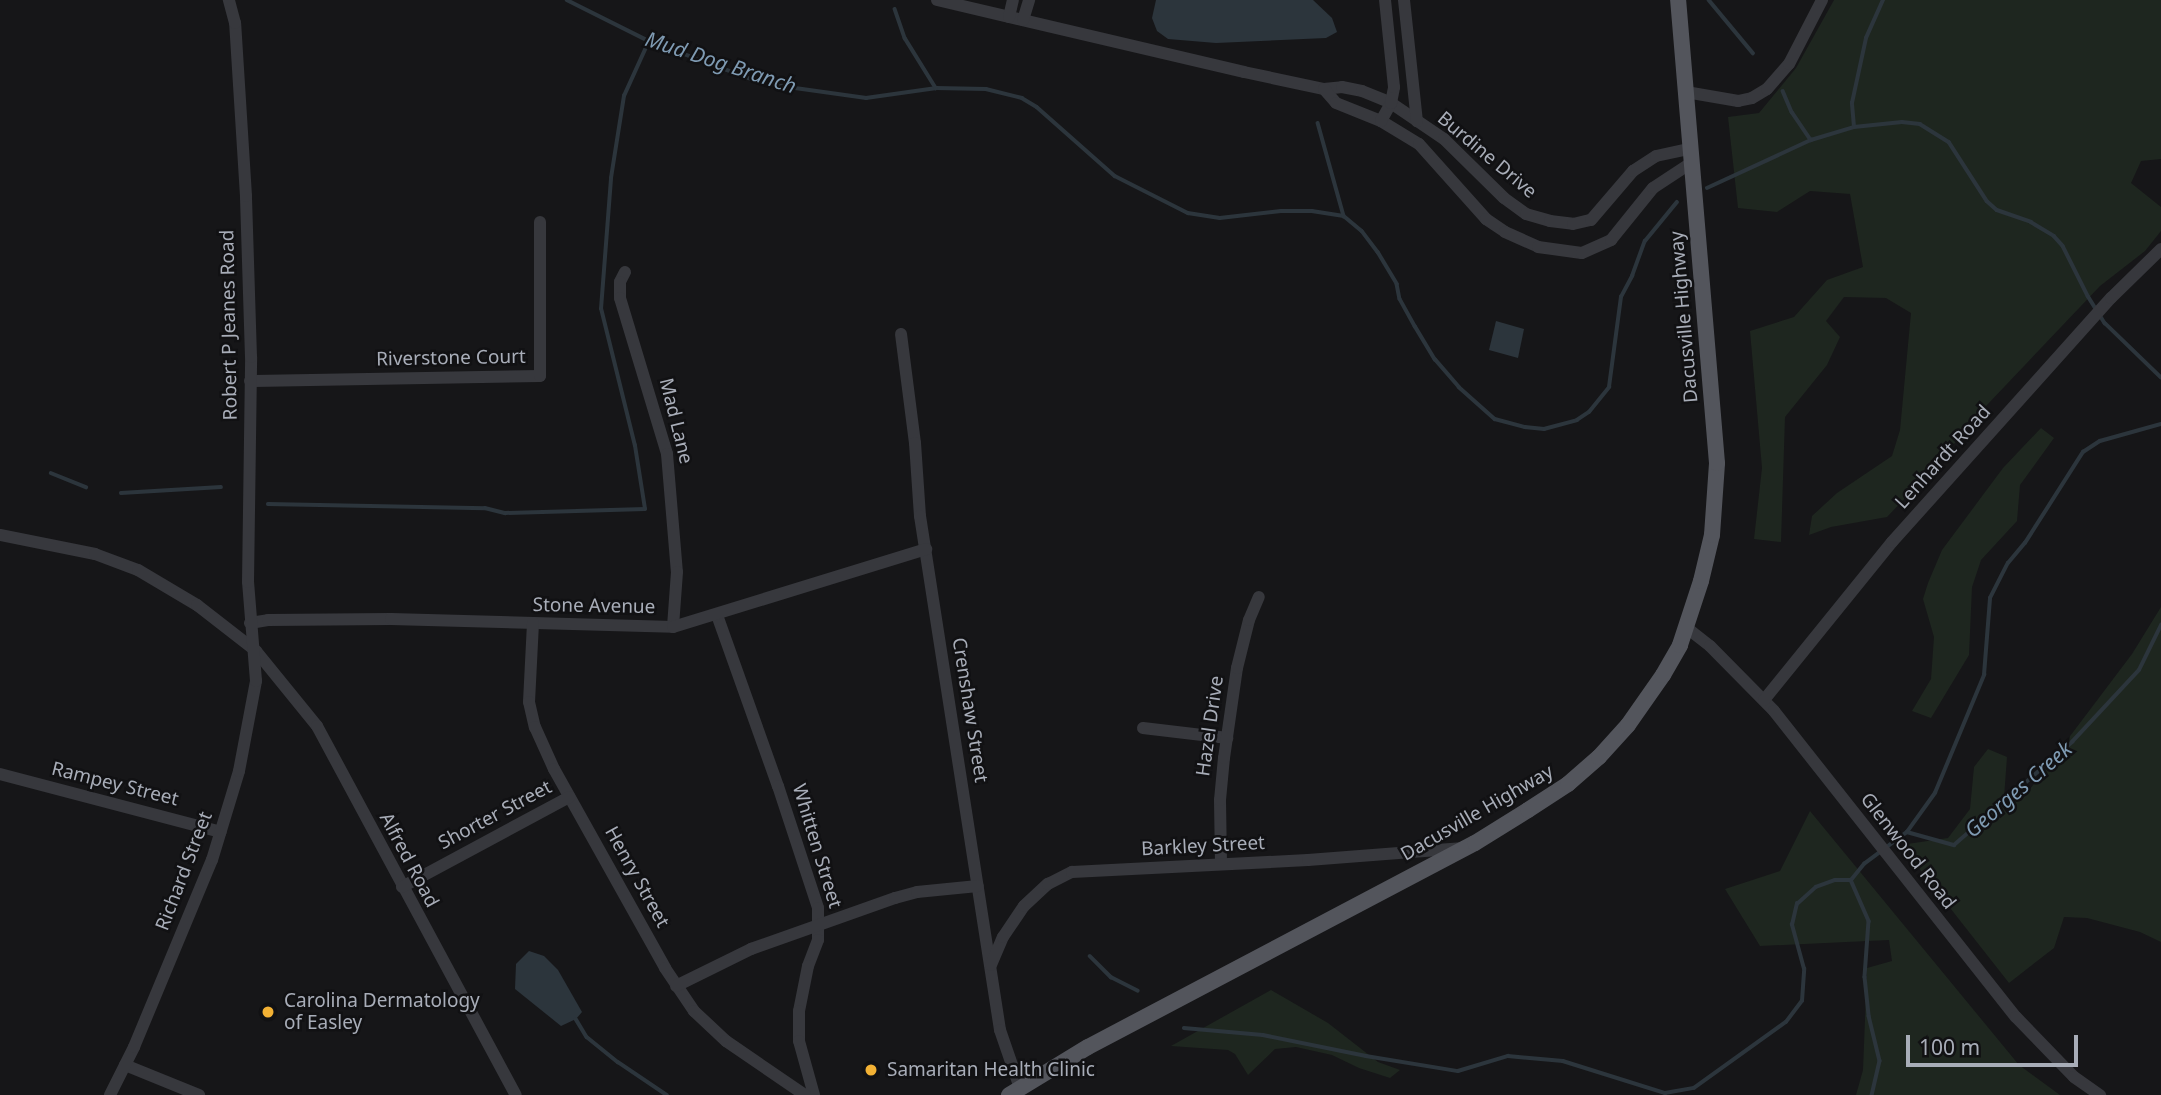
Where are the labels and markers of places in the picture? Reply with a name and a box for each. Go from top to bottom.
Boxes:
place label: Carolina Dermatology of Easley [284,990,480,1034]
marker: Carolina Dermatology of Easley [258,1002,278,1022]
place label: Samaritan Health Clinic [887,1059,1095,1081]
marker: Samaritan Health Clinic [861,1060,881,1080]

